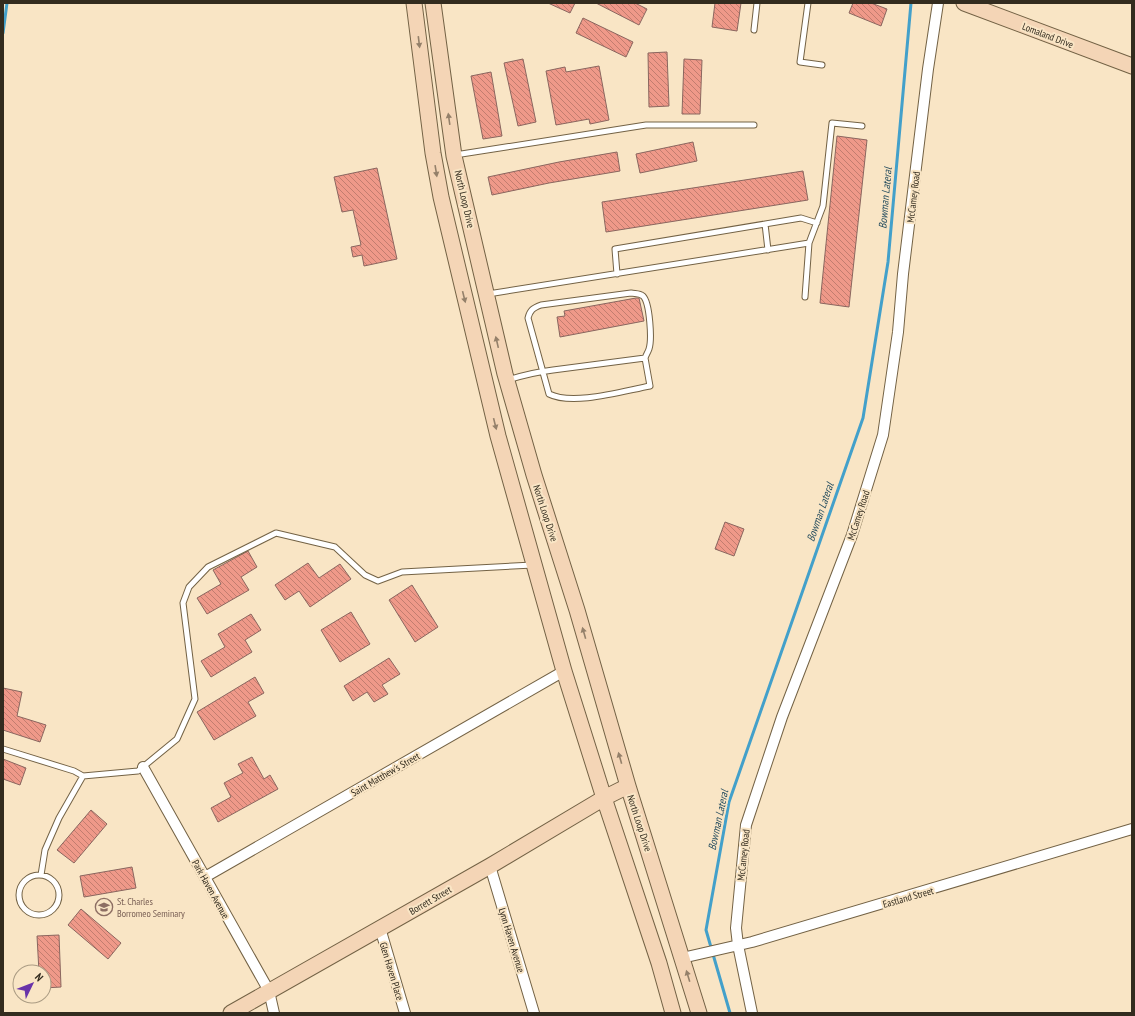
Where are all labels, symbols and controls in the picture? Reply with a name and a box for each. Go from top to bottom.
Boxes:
street label: Lomaland Drive [1020,20,1075,51]
one-way arrow [416,36,422,48]
one-way arrow [446,113,452,125]
one-way arrow [433,164,439,177]
water label: Bowman Lateral [875,165,895,229]
street label: North Loop Drive [452,169,477,229]
street label: McCamey Road [904,171,923,223]
one-way arrow [461,292,467,304]
one-way arrow [494,336,500,348]
one-way arrow [492,418,498,430]
water label: Bowman Lateral [803,479,837,543]
street label: North Loop Drive [530,483,561,543]
street label: McCamey Road [844,489,873,542]
one-way arrow [581,627,587,639]
street label: Saint Matthew's Street [348,749,422,799]
one-way arrow [617,752,623,764]
water label: Bowman Lateral [705,787,732,851]
street label: North Loop Drive [624,793,655,853]
street label: McCamey Road [734,829,753,881]
street label: Park Haven Avenue [189,857,232,921]
street label: Borrett Street [407,883,454,918]
street label: Eastland Street [881,884,935,911]
place label: St. Charles Borromeo Seminary [117,895,185,920]
school or university icon: St. Charles Borromeo Seminary [94,897,114,917]
street label: Lynn Haven Avenue [496,906,528,974]
street label: Glen Haven Place [377,940,407,1002]
north arrow [12,964,52,1004]
one-way arrow [685,969,691,981]
text: N [32,970,46,984]

